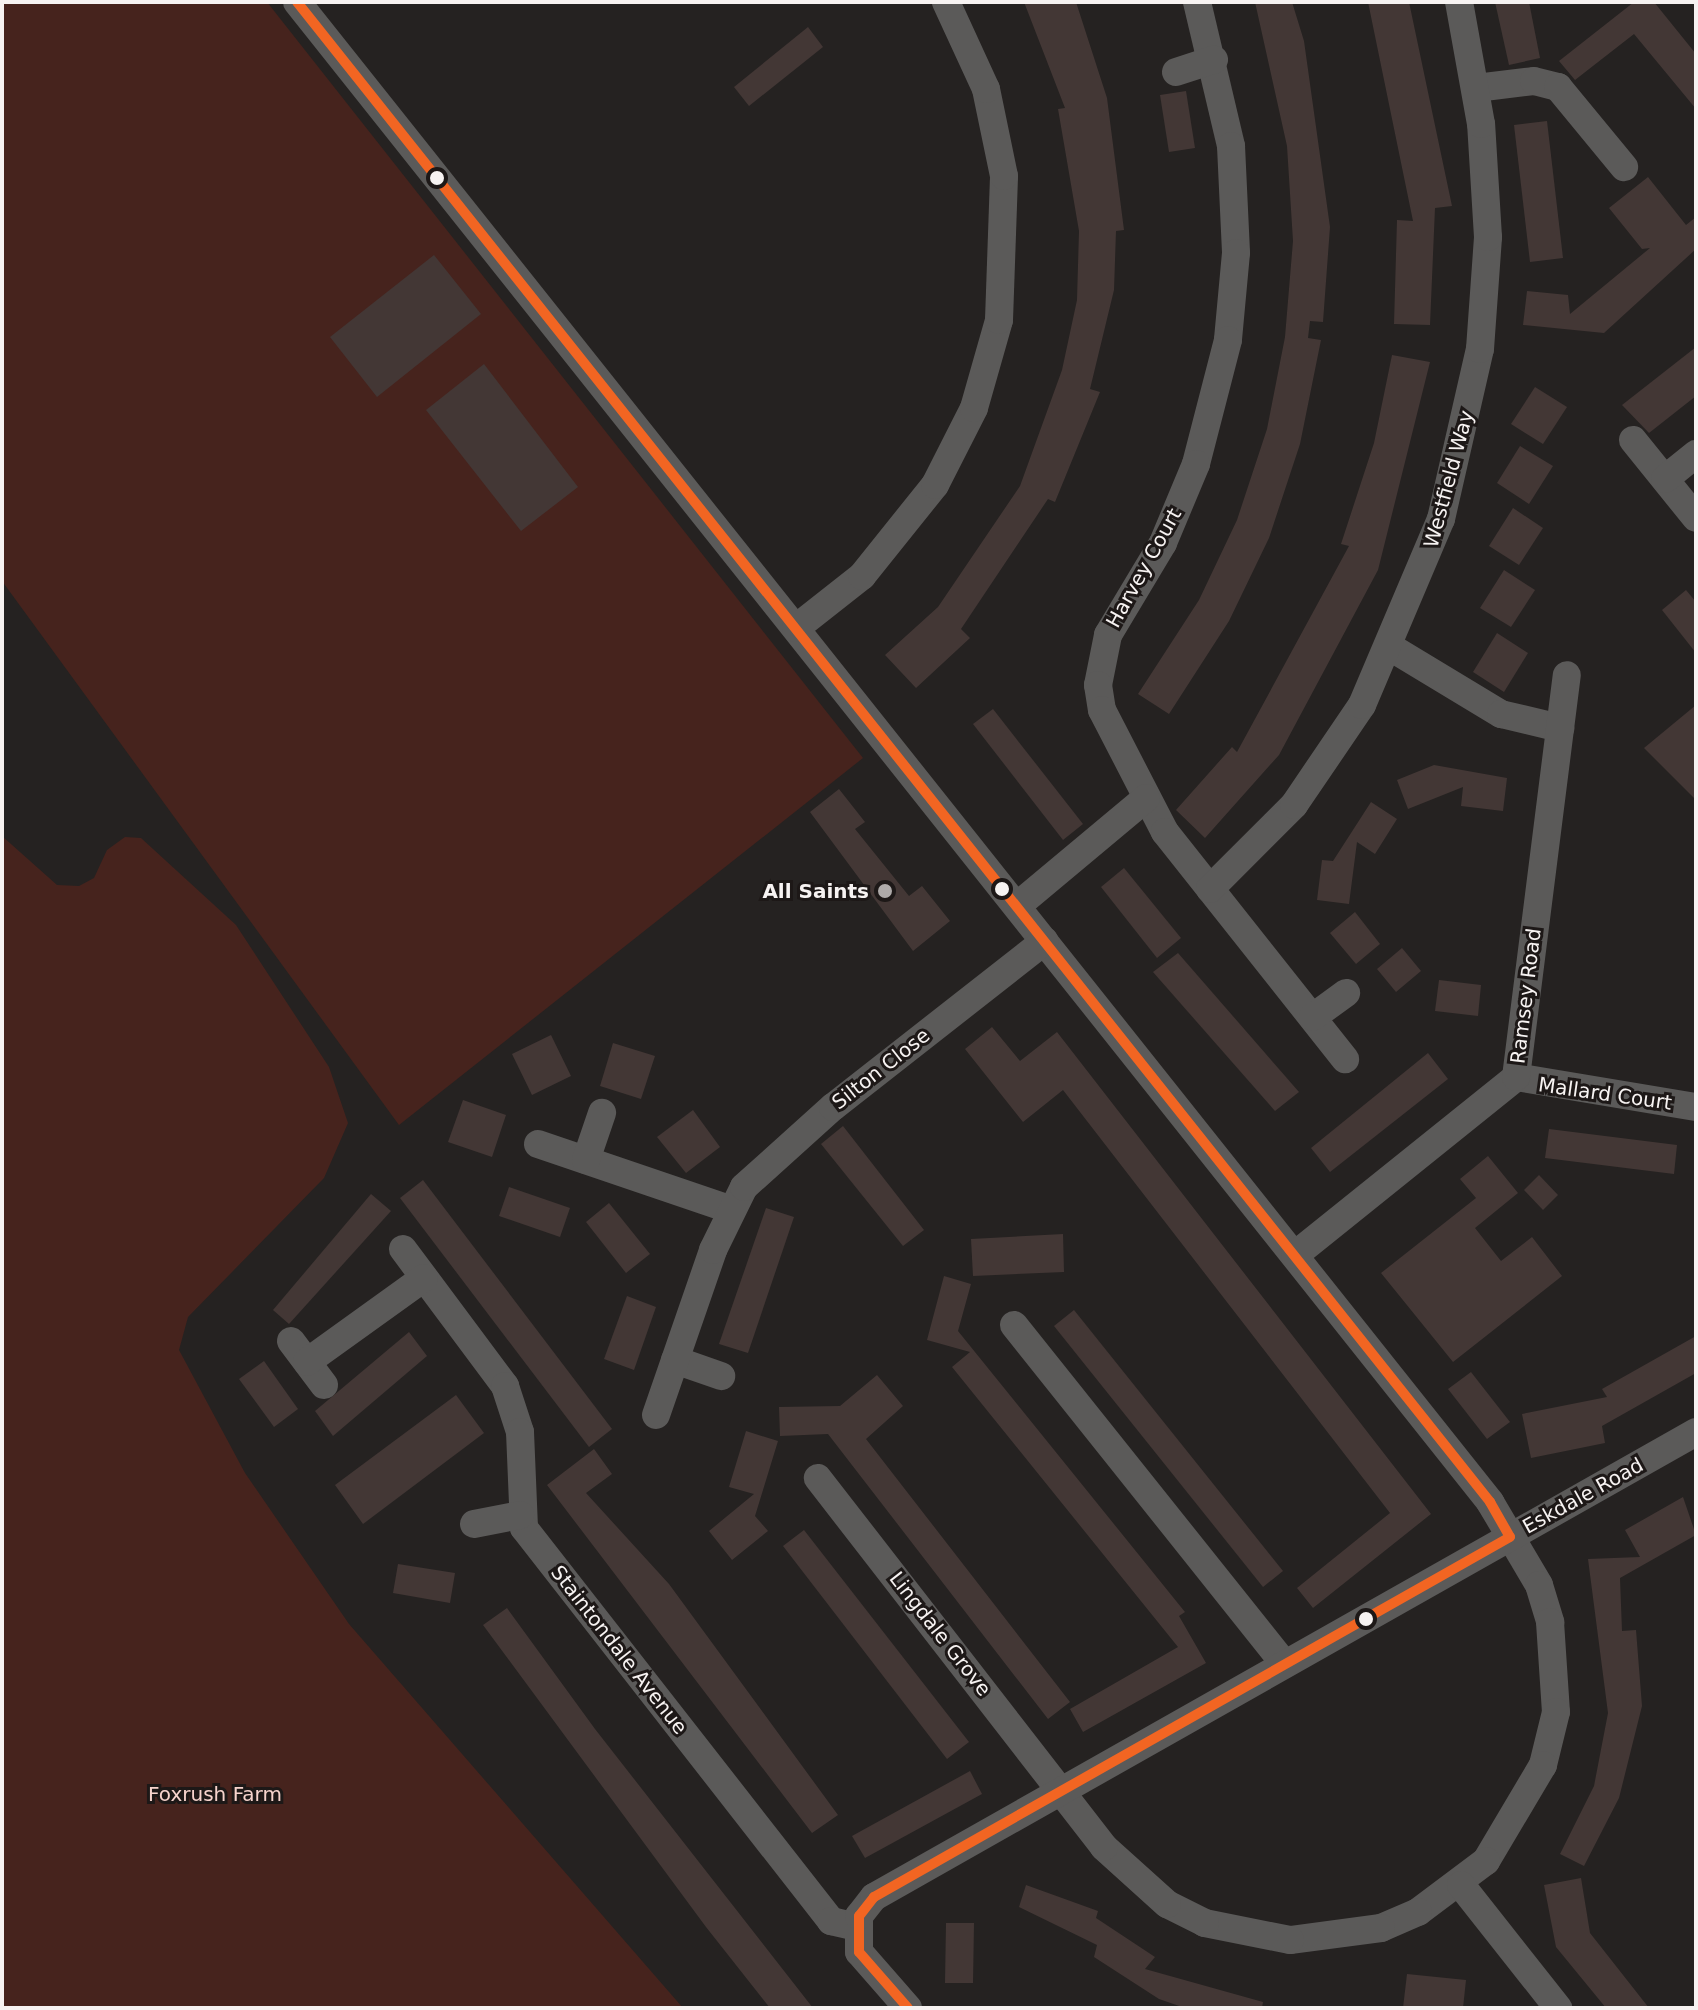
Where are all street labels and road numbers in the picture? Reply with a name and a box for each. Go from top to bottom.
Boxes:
street label: Westfield Way [1419,408,1479,550]
street label: Harvey Court [1101,504,1187,632]
street label: Ramsey Road [1506,927,1546,1065]
street label: Silton Close [827,1023,935,1115]
street label: Mallard Court [1537,1073,1673,1115]
street label: Eskdale Road [1519,1453,1647,1539]
street label: Staintondale Avenue [546,1561,692,1739]
street label: Lingdale Grove [884,1567,996,1701]

